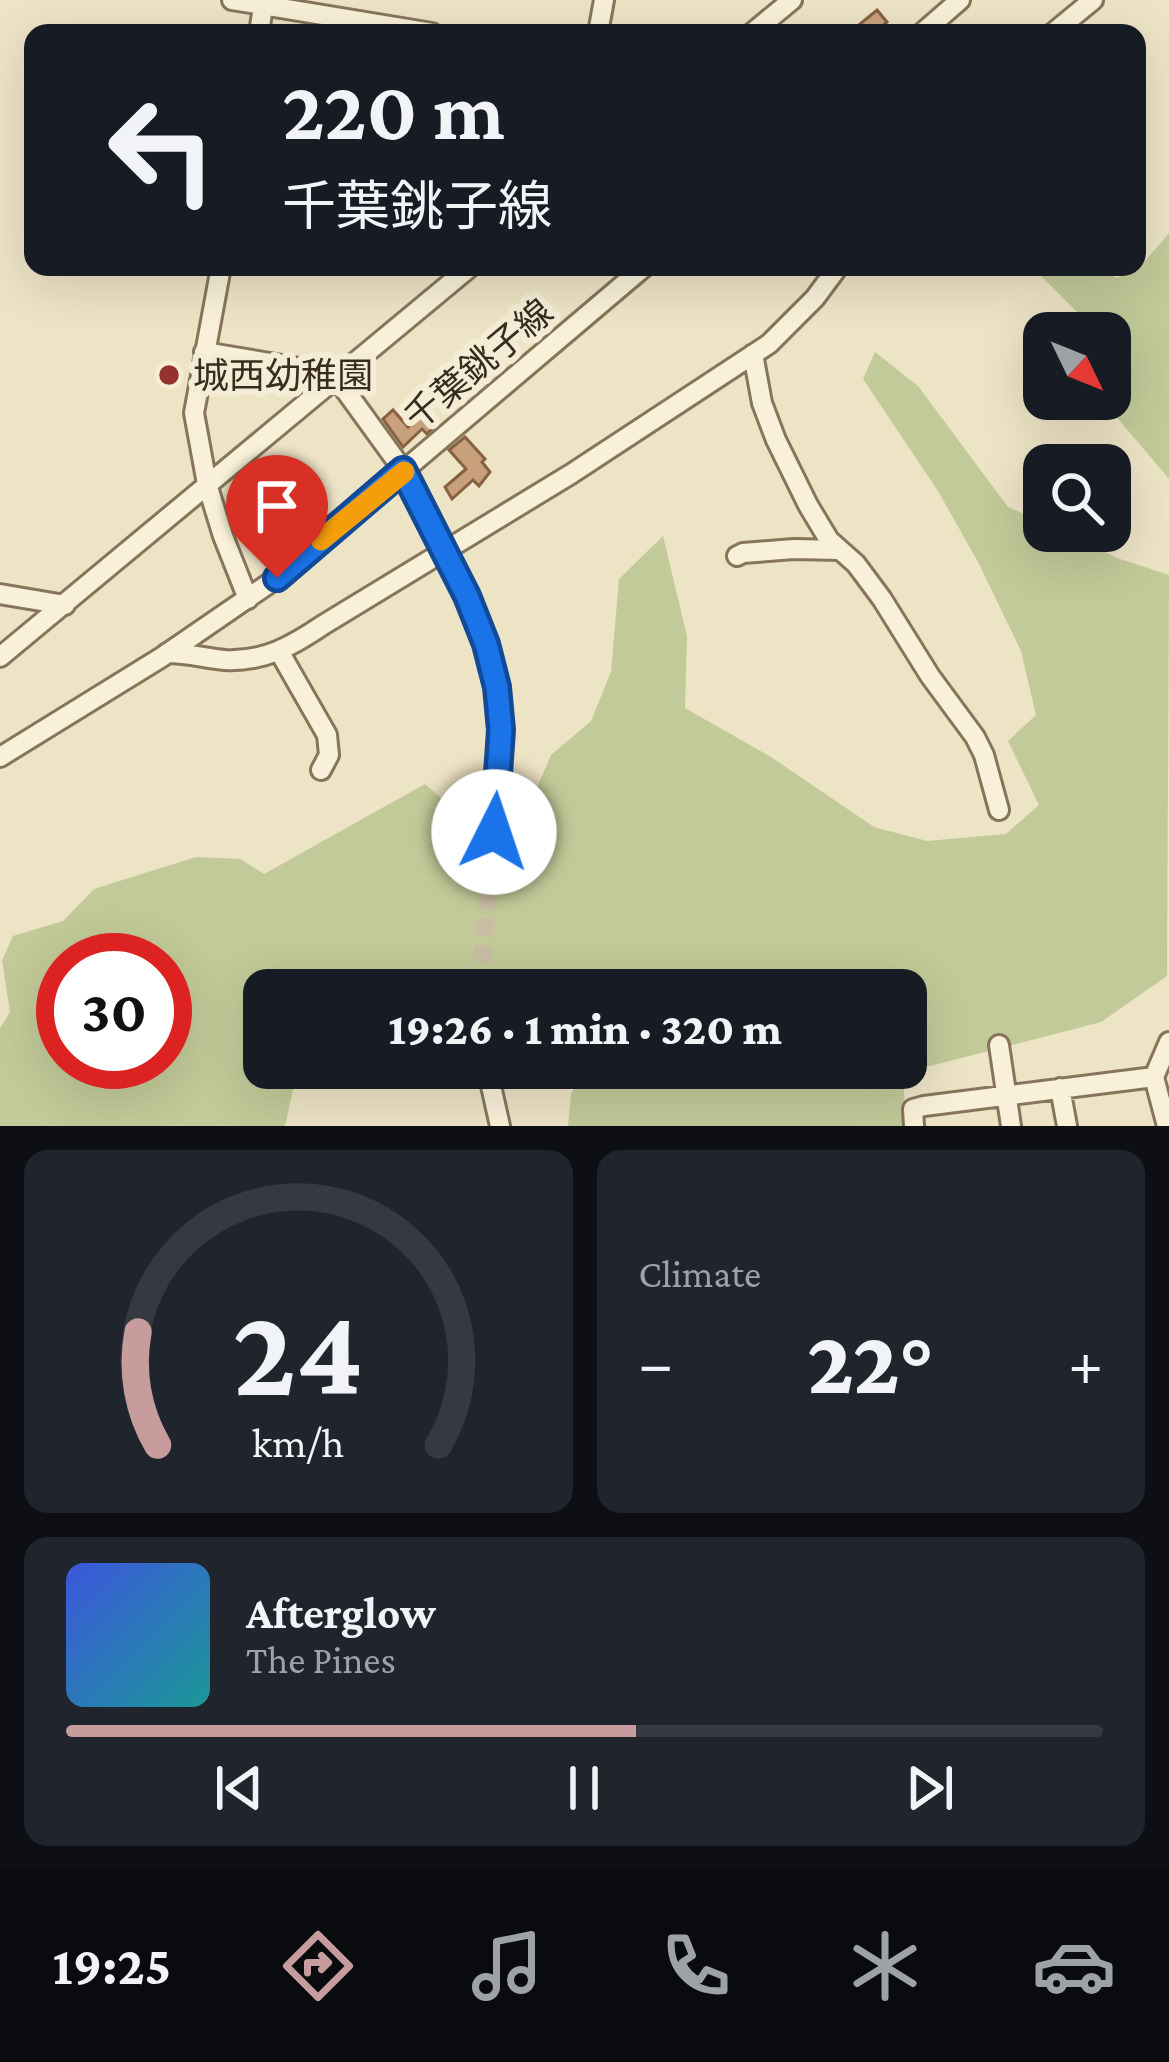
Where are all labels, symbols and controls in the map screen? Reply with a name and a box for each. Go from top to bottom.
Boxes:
text: 220 m [282,64,505,157]
icon: left [84,72,240,228]
text: 千葉銚子線 [282,177,552,237]
street label: 千葉銚子線 [397,292,560,438]
north arrow [1023,312,1131,420]
map controls [1023,312,1131,552]
place label: 城西幼稚園 [193,356,373,396]
marker: 城西幼稚園 [156,362,182,388]
button: search [1023,444,1131,552]
pin [226,455,328,578]
icon: arrive [244,473,310,539]
position arrow [431,769,557,895]
speed limit sign: 30 [36,933,192,1089]
text: 19:26 · 1 min · 320 m [388,1004,782,1054]
text: Climate [639,1252,761,1295]
text: 24 [233,1282,364,1421]
text: 22° [807,1312,934,1412]
text: − [639,1326,673,1399]
text: + [1068,1326,1103,1399]
text: km/h [252,1418,344,1465]
text: Afterglow [246,1588,436,1638]
text: The Pines [246,1638,396,1681]
icon: previous [206,1755,272,1821]
icon: pause [551,1755,617,1821]
icon: next [897,1755,963,1821]
icon: directions [276,1924,360,2008]
icon: music [465,1924,549,2008]
icon: phone [654,1924,738,2008]
icon: climate [843,1924,927,2008]
icon: car [1032,1924,1116,2008]
text: 19:25 [53,1936,171,1996]

